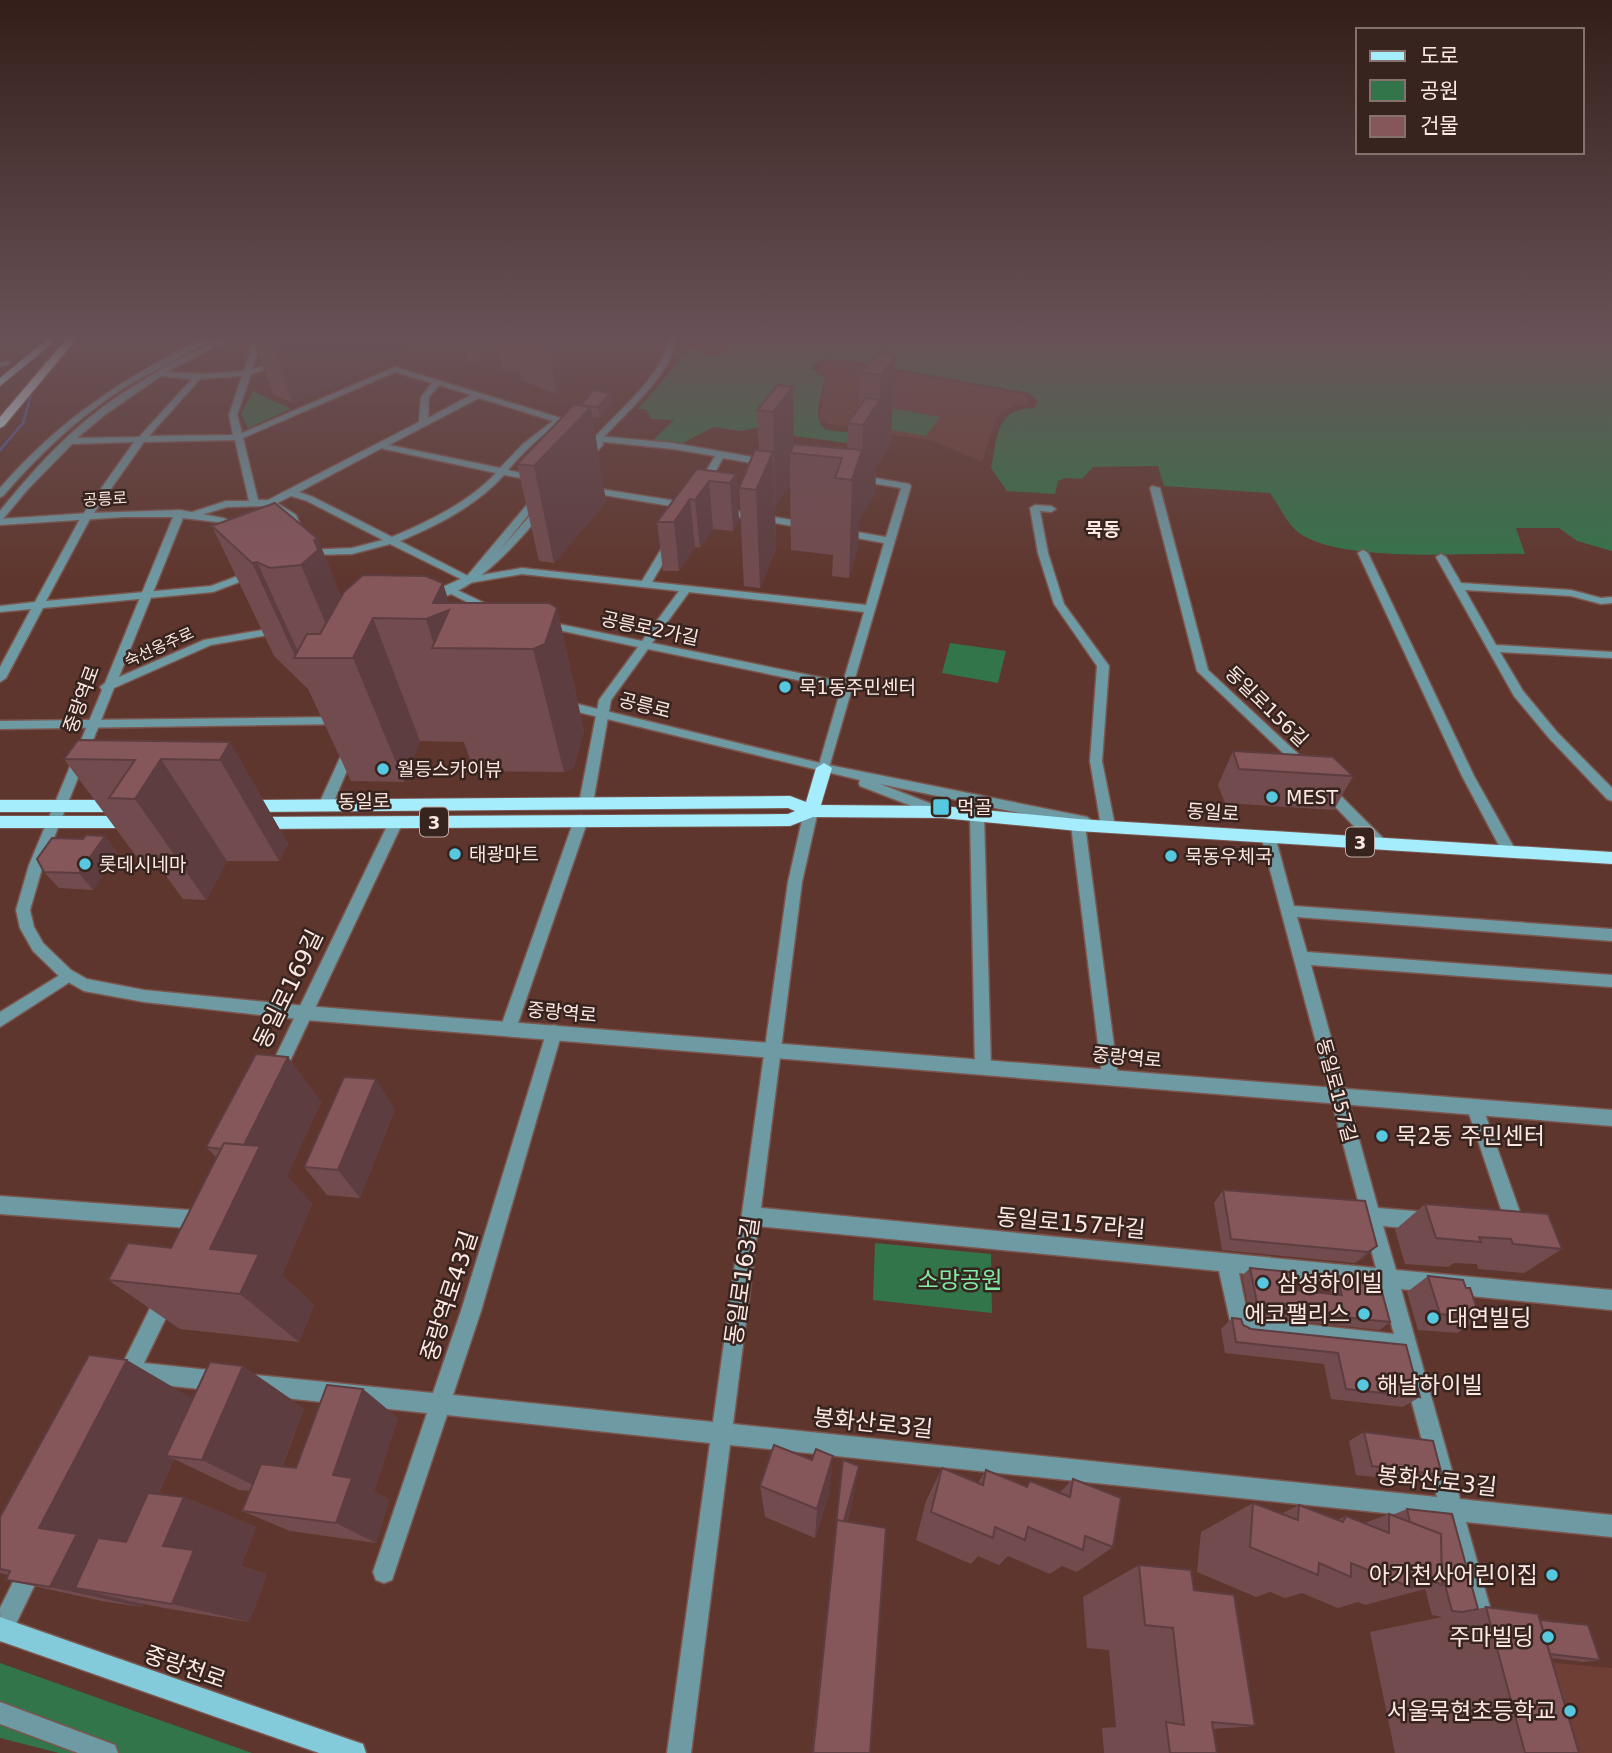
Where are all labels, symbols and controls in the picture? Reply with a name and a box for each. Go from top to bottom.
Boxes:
legend [1356,28,1584,154]
text: 도로 [1420,44,1459,68]
text: 공원 [1420,79,1459,103]
text: 건물 [1420,114,1459,138]
street label: 공릉로 [82,488,128,510]
district label: 묵동 [1086,518,1120,540]
street label: 공릉로2가길 [599,607,701,649]
street label: 숙선옹주로 [122,623,197,671]
street label: 동일로156길 [1221,661,1313,751]
street label: 중랑역로 [59,662,103,736]
place label: 묵1동주민센터 [799,676,916,698]
marker: 묵1동주민센터 [777,679,793,695]
street label: 공릉로 [617,688,673,722]
place label: 월등스카이뷰 [397,758,502,780]
marker: 월등스카이뷰 [375,761,391,777]
place label: MEST [1286,786,1338,808]
marker: MEST [1264,789,1280,805]
street label: 동일로 [338,790,390,812]
place label: 먹골 [957,796,992,818]
marker: 먹골 [931,797,951,817]
street label: 동일로 [1186,799,1240,825]
road number: 3 [420,808,448,836]
road number: 3 [1346,828,1374,856]
place label: 태광마트 [469,843,539,865]
place label: 묵동우체국 [1185,845,1272,867]
marker: 태광마트 [447,846,463,862]
marker: 묵동우체국 [1163,848,1179,864]
place label: 롯데시네마 [99,853,186,875]
marker: 롯데시네마 [77,856,93,872]
street label: 동일로169길 [248,926,328,1052]
street label: 중랑역로 [526,998,598,1026]
street label: 동일로157길 [1313,1036,1361,1144]
street label: 중랑역로 [1091,1043,1163,1071]
place label: 묵2동 주민센터 [1396,1123,1545,1149]
marker: 묵2동 주민센터 [1374,1128,1390,1144]
street label: 동일로157라길 [995,1204,1147,1242]
street label: 동일로163길 [720,1216,764,1346]
street label: 중랑역로43길 [416,1228,482,1364]
park label: 소망공원 [918,1267,1002,1293]
place label: 삼성하이빌 [1277,1270,1383,1296]
marker: 삼성하이빌 [1255,1275,1271,1291]
place label: 에코팰리스 [1244,1301,1350,1327]
place label: 대연빌딩 [1447,1305,1532,1331]
marker: 에코팰리스 [1356,1306,1372,1322]
marker: 대연빌딩 [1425,1310,1441,1326]
place label: 해날하이빌 [1377,1372,1483,1398]
marker: 해날하이빌 [1355,1377,1371,1393]
street label: 봉화산로3길 [812,1404,934,1442]
street label: 봉화산로3길 [1376,1462,1498,1500]
place label: 아기천사어린이집 [1369,1562,1538,1588]
marker: 아기천사어린이집 [1544,1567,1560,1583]
place label: 주마빌딩 [1449,1624,1534,1650]
marker: 주마빌딩 [1540,1629,1556,1645]
street label: 중랑천로 [141,1641,229,1693]
place label: 서울묵현초등학교 [1387,1698,1556,1724]
marker: 서울묵현초등학교 [1562,1703,1578,1719]

